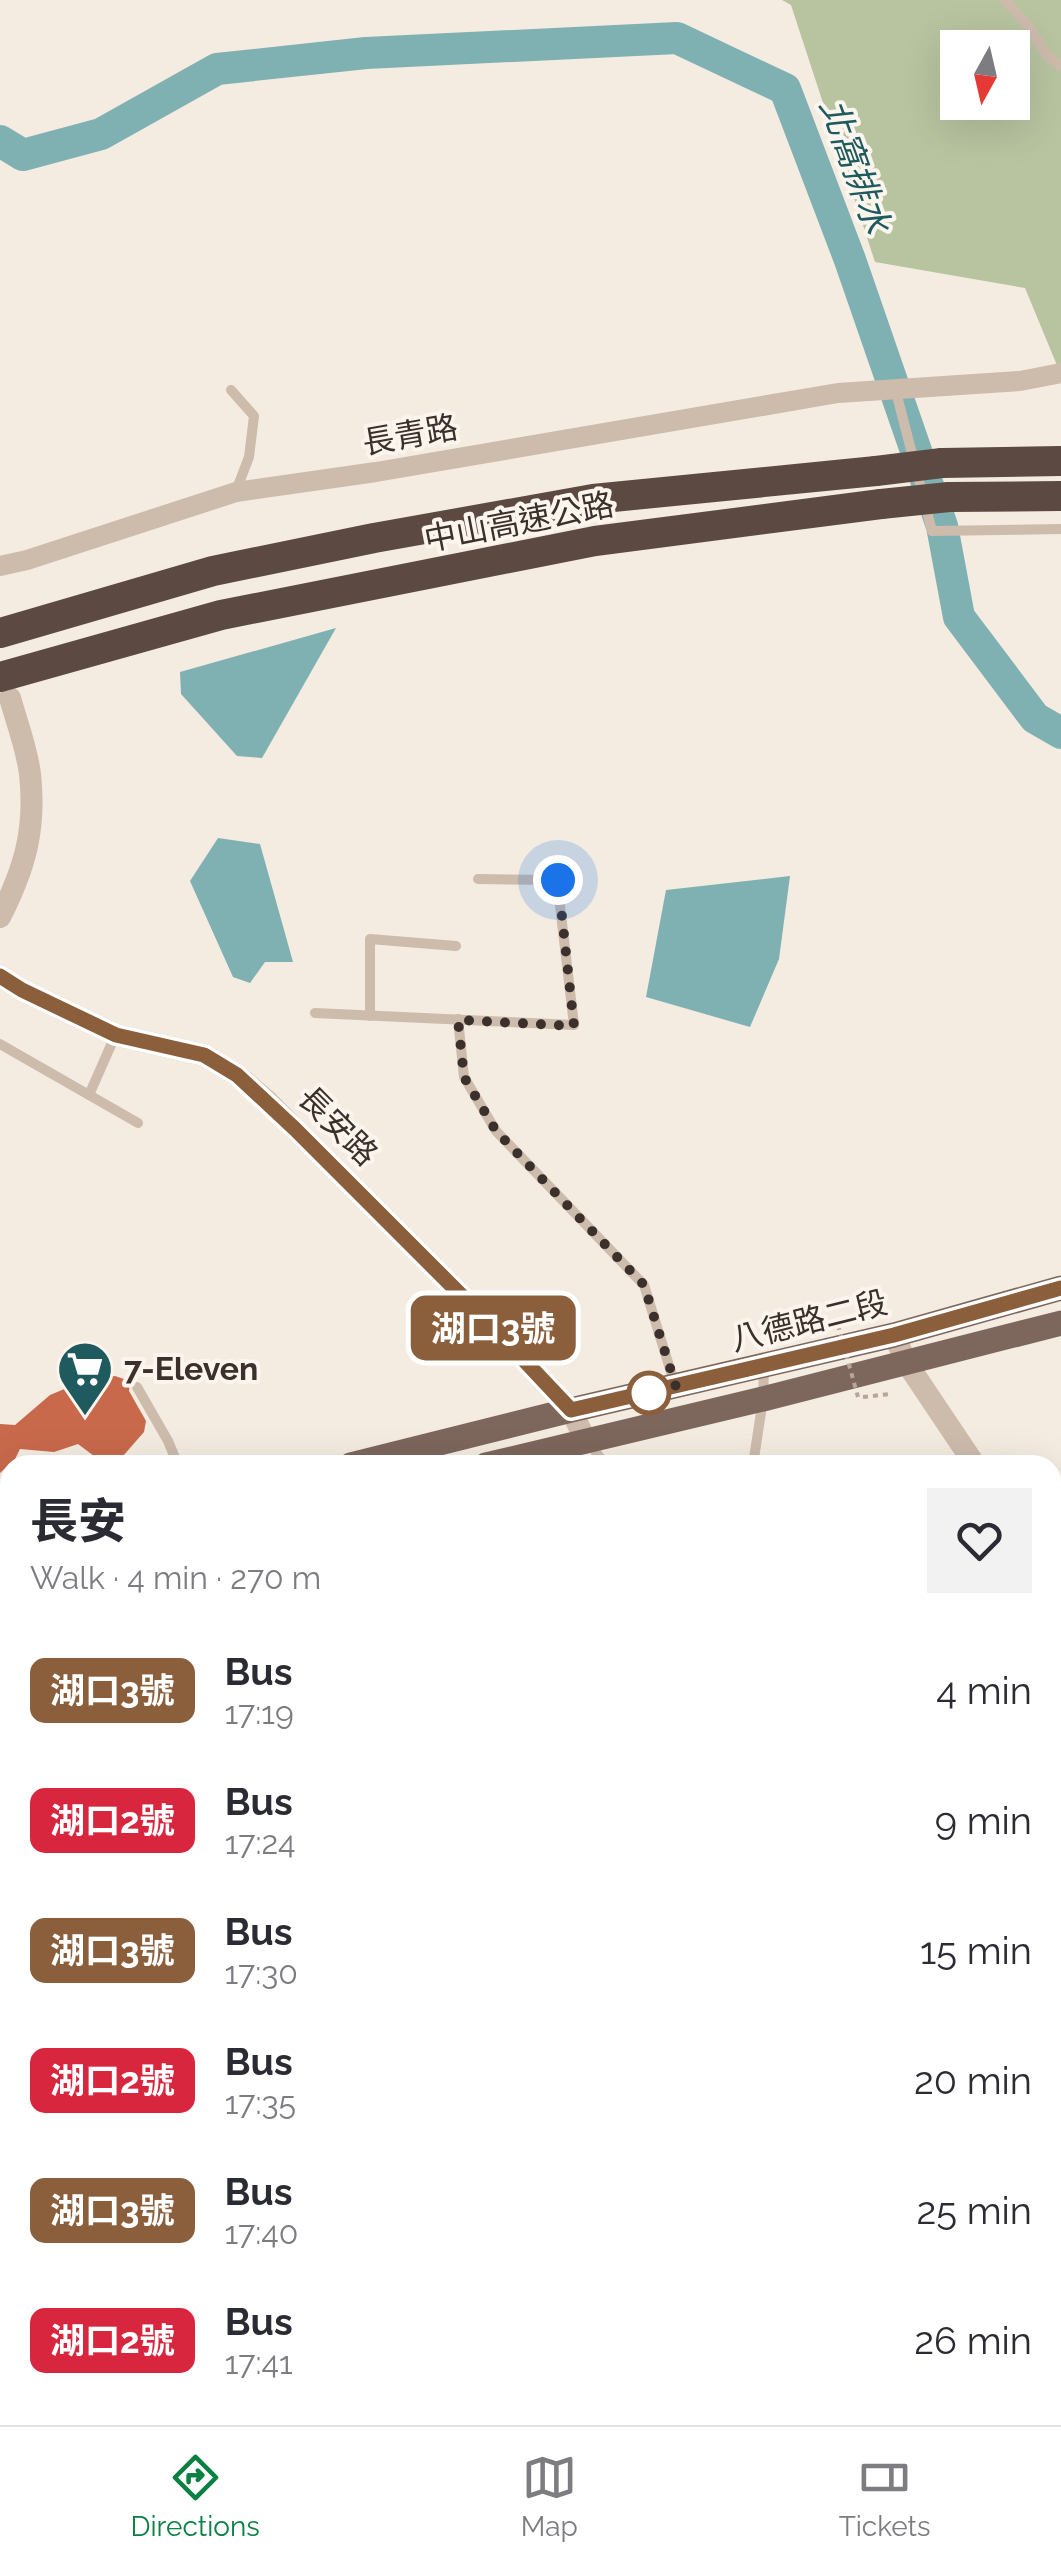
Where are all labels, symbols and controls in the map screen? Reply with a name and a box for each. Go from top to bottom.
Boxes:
north arrow [940,30,1030,120]
map controls [940,30,1030,120]
water label: 北窩排水 [812,93,899,240]
street label: 長青路 [359,408,460,461]
street label: 中山高速公路 [421,485,617,558]
your location [533,855,583,905]
street label: 長安路 [291,1079,385,1173]
street label: 八德路二段 [727,1283,891,1358]
line badge: 湖口3號 [423,1296,563,1360]
text: 湖口3號 [431,1308,555,1349]
supermarket icon: 7-Eleven [55,1339,115,1418]
place label: 7-Eleven [124,1350,258,1387]
unlabelled marker [628,1372,670,1414]
button: heart [927,1488,1032,1593]
text: 長安 [30,1493,126,1549]
text: Walk · 4 min · 270 m [30,1559,321,1596]
text: Bus [225,1649,293,1694]
text: 4 min [936,1668,1032,1713]
text: 湖口3號 [50,1670,175,1711]
text: 17:19 [225,1694,294,1731]
text: Bus [225,1779,293,1824]
text: 9 min [935,1798,1032,1843]
text: 湖口2號 [50,1800,175,1841]
text: 17:24 [225,1824,296,1861]
text: Bus [225,1909,293,1954]
text: 15 min [920,1928,1032,1973]
text: 湖口3號 [50,1930,175,1971]
text: 17:30 [225,1954,298,1991]
text: Bus [225,2039,293,2084]
text: 20 min [914,2058,1032,2103]
text: 湖口2號 [50,2060,175,2101]
text: 17:35 [225,2084,296,2121]
text: Bus [225,2169,293,2214]
text: 25 min [916,2188,1032,2233]
text: 湖口3號 [50,2190,175,2231]
text: 17:40 [225,2214,298,2251]
text: Bus [225,2299,293,2344]
text: 26 min [914,2318,1032,2363]
text: 湖口2號 [50,2320,175,2361]
text: 17:41 [225,2344,293,2381]
tab: Directions [130,2450,260,2543]
tab: Map [521,2450,578,2543]
tab: Tickets [839,2450,931,2543]

